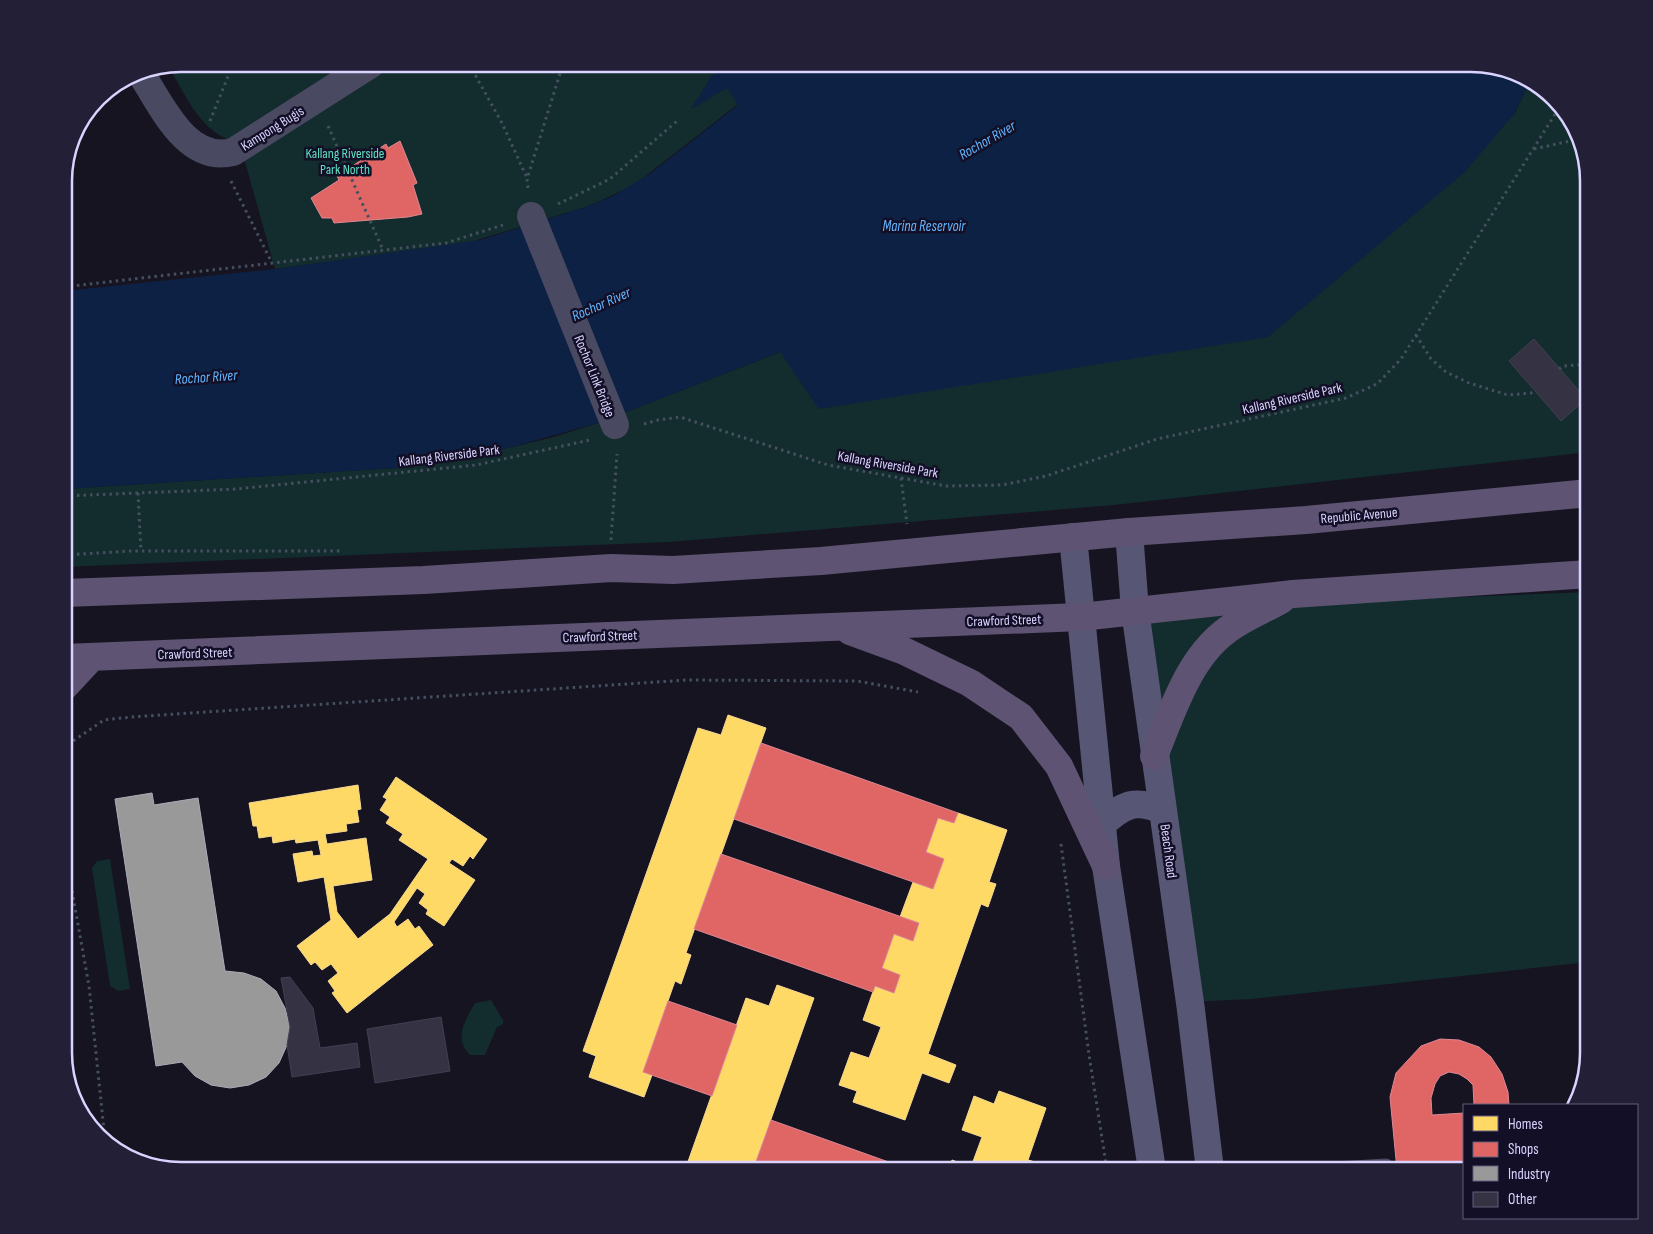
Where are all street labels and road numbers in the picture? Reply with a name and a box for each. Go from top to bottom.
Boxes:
street label: Kampong Bugis [238,102,307,155]
street label: Rochor Link Bridge [570,333,619,420]
street label: Kallang Riverside Park [1241,379,1344,418]
street label: Kallang Riverside Park [398,441,501,470]
street label: Kallang Riverside Park [836,447,940,482]
street label: Republic Avenue [1320,504,1398,527]
street label: Crawford Street [966,611,1042,630]
street label: Crawford Street [562,627,638,646]
street label: Crawford Street [157,644,233,663]
street label: Beach Road [1156,823,1181,879]

